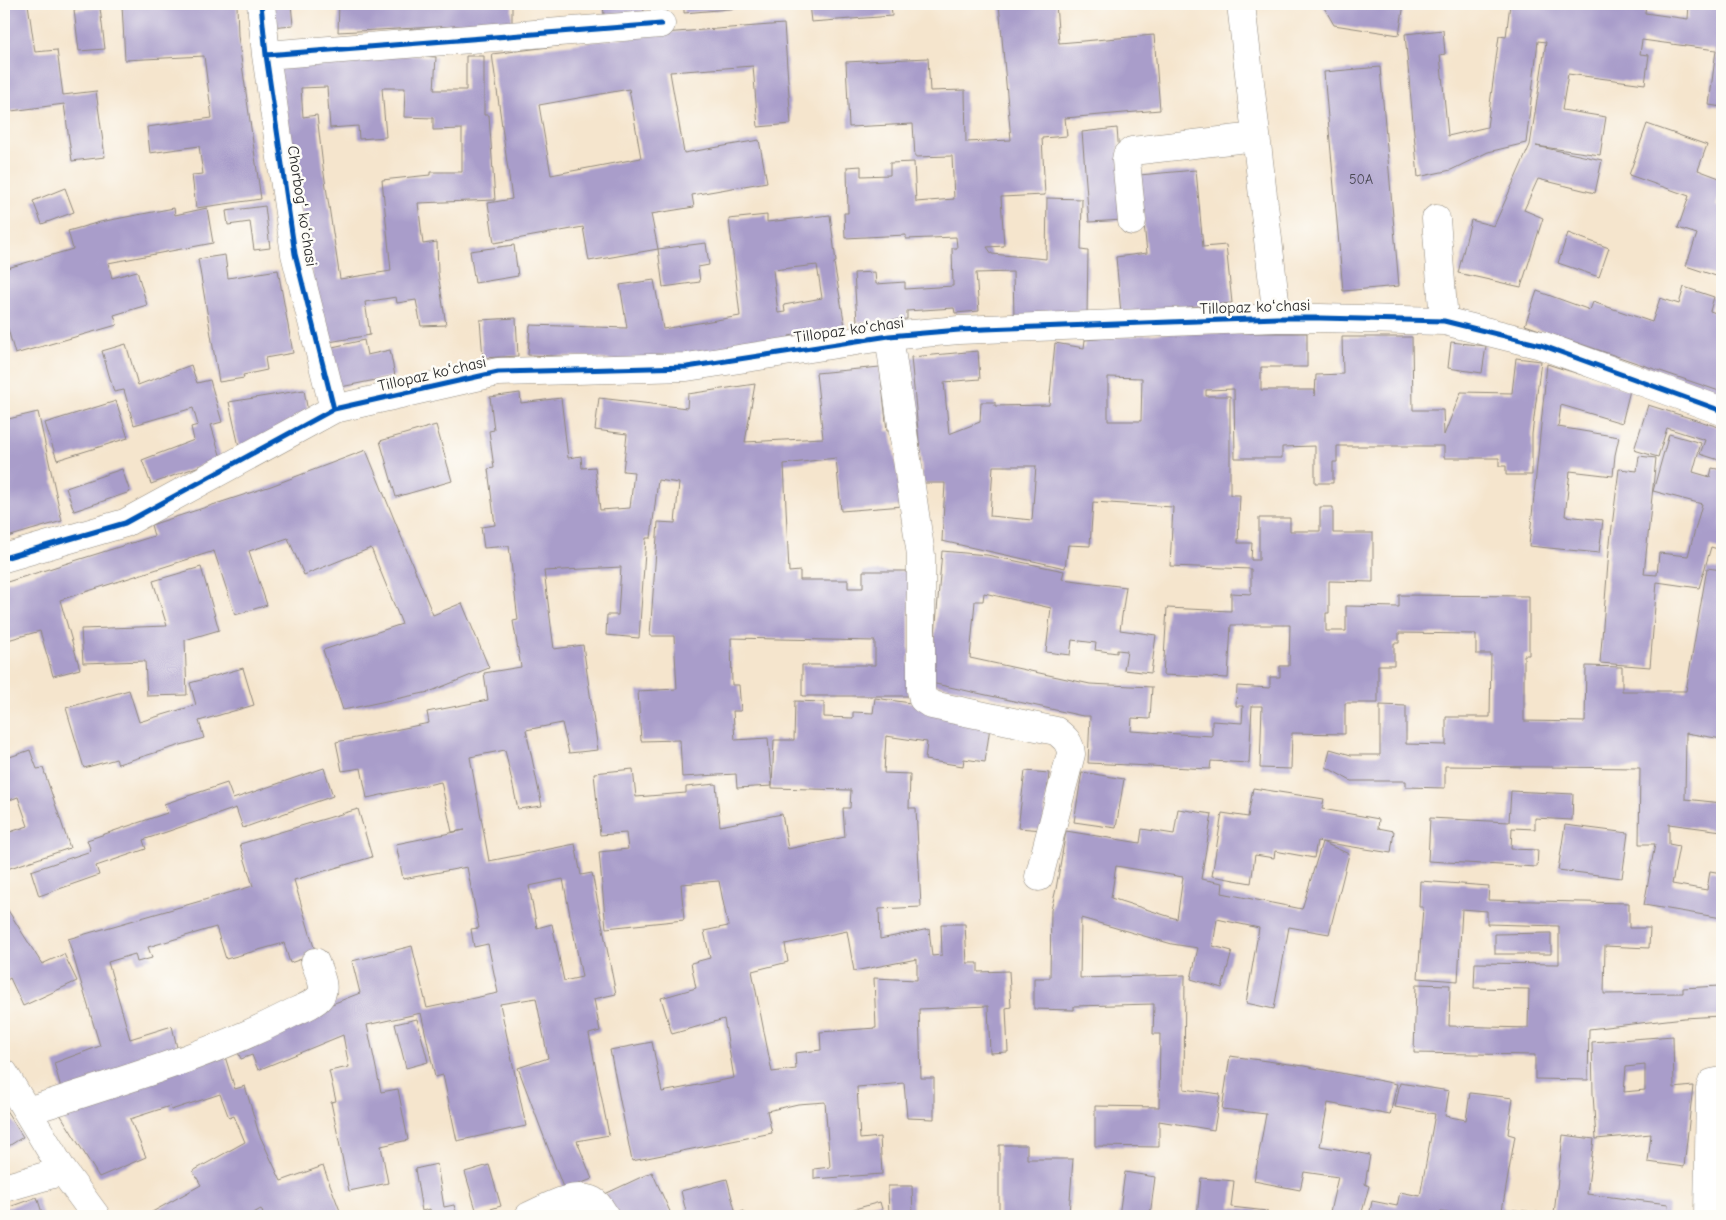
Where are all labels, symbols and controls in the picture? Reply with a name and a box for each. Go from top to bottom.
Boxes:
street label: Chorbogʻ koʻchasi [284,144,320,268]
house number: 50A [1349,171,1373,188]
street label: Tillopaz koʻchasi [1199,296,1311,318]
street label: Tillopaz koʻchasi [793,313,905,347]
street label: Tillopaz koʻchasi [376,353,488,395]

